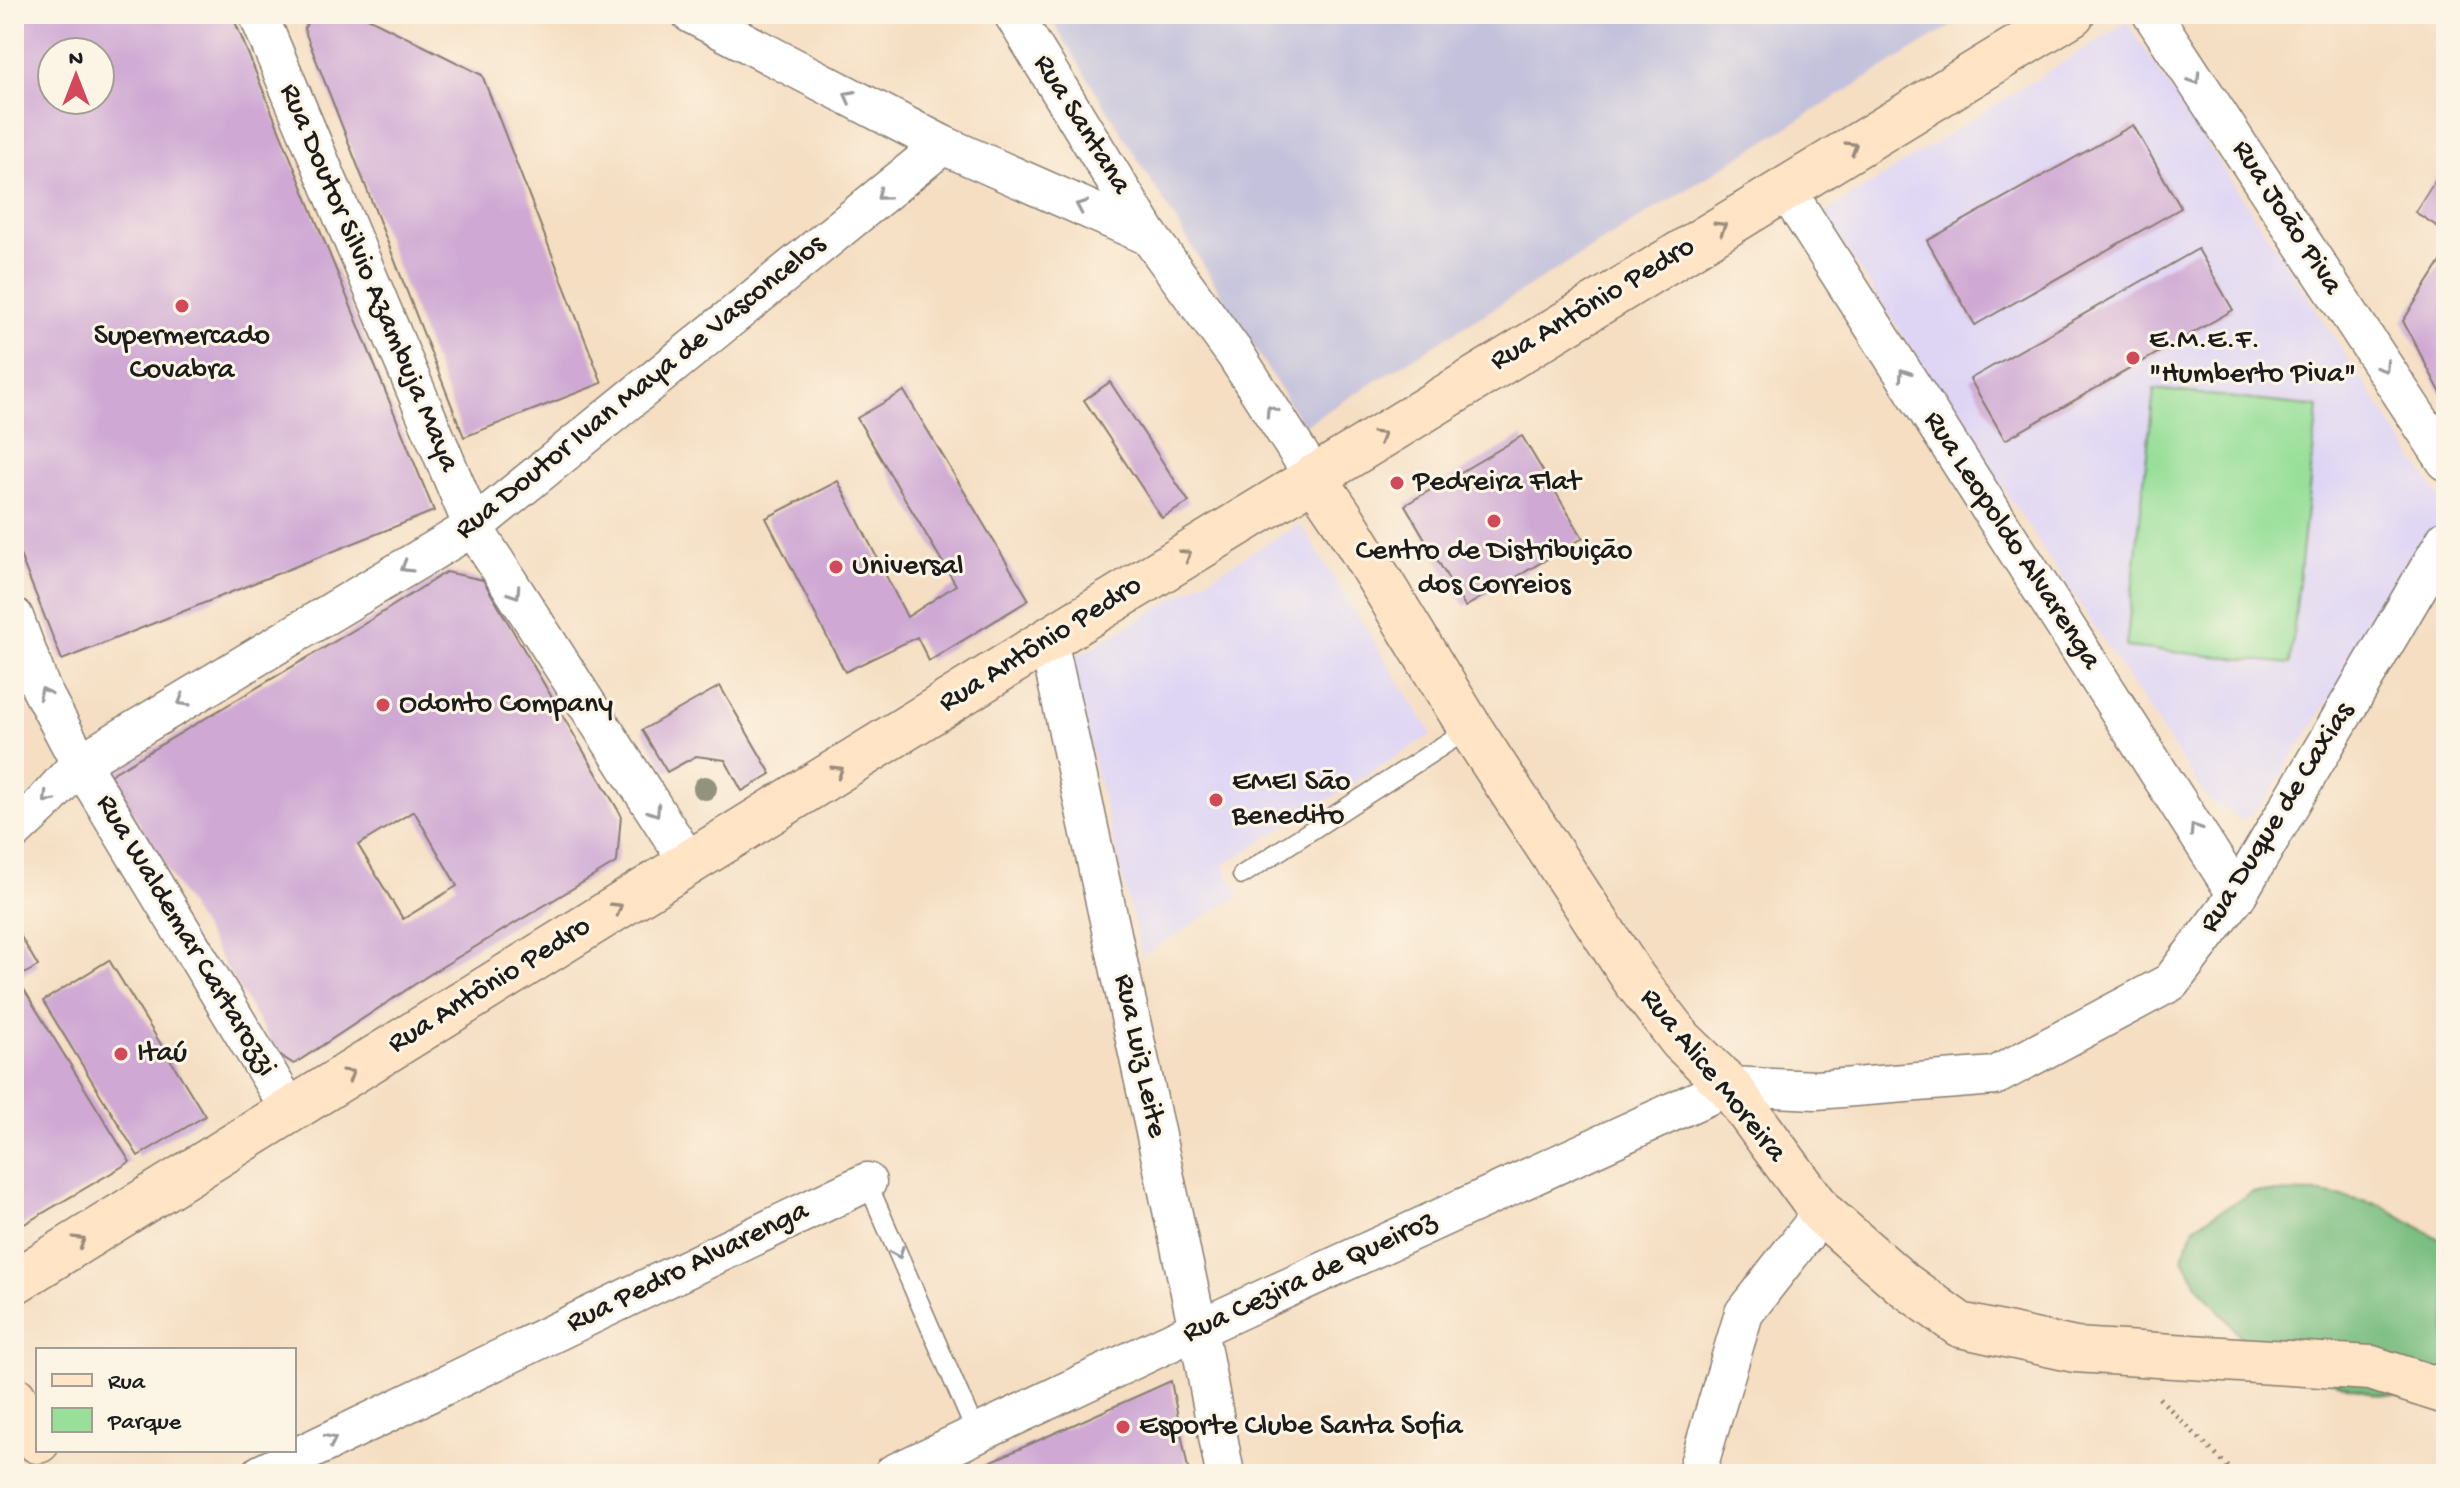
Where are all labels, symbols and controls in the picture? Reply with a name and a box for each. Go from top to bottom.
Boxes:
north arrow [36,36,116,116]
text: N [69,47,83,73]
street label: Rua Santana [1024,49,1138,202]
one-way arrow [2186,71,2201,85]
street label: Rua Doutor Silvio Azambuja Maya [270,79,466,478]
one-way arrow [842,91,857,106]
street label: Rua João Piva [2223,134,2350,303]
one-way arrow [1843,142,1858,157]
one-way arrow [876,185,891,199]
one-way arrow [1075,200,1089,216]
one-way arrow [1712,221,1727,237]
street label: Rua Doutor Ivan Maya de Vasconcelos [449,227,834,548]
street label: Rua Antônio Pedro [1484,230,1702,380]
marker: Supermercado Covabra [173,297,191,315]
place label: Supermercado Covabra [94,320,270,389]
place label: E.M.E.F. "Humberto Piva" [2149,324,2356,393]
marker: E.M.E.F. "Humberto Piva" [2124,349,2142,367]
one-way arrow [2374,358,2389,373]
one-way arrow [1899,368,1914,383]
one-way arrow [1266,405,1281,420]
street label: Rua Leopoldo Alvarenga [1914,405,2108,678]
one-way arrow [1371,430,1386,446]
place label: Pedreira Flat [1412,466,1583,501]
marker: Pedreira Flat [1388,474,1406,492]
marker: Centro de Distribuição dos Correios [1485,512,1503,530]
place label: Centro de Distribuição dos Correios [1355,535,1633,604]
one-way arrow [1177,549,1192,565]
place label: Universal [852,550,964,585]
one-way arrow [400,557,415,573]
marker: Universal [827,558,845,576]
street label: Rua Antônio Pedro [933,569,1149,721]
one-way arrow [505,584,520,598]
one-way arrow [38,687,54,702]
place label: Odonto Company [399,688,613,723]
one-way arrow [177,691,192,707]
marker: Odonto Company [374,696,392,714]
street label: Rua Duque de Caxias [2193,696,2364,940]
one-way arrow [829,765,844,780]
place label: EMEI São Benedito [1231,766,1351,835]
one-way arrow [43,789,57,803]
street label: Rua Waldemar Cartarozzi [87,789,283,1083]
marker: EMEI São Benedito [1207,791,1225,809]
one-way arrow [646,803,661,817]
one-way arrow [2190,823,2205,838]
one-way arrow [608,902,623,917]
street label: Rua Antônio Pedro [382,910,598,1062]
street label: Rua Luiz Leite [1105,971,1173,1141]
street label: Rua Alice Moreira [1631,982,1794,1171]
place label: Itaú [137,1037,187,1072]
marker: Itaú [112,1045,130,1063]
one-way arrow [340,1069,354,1084]
street label: Rua Pedro Alvarenga [561,1194,816,1342]
street label: Rua Cezira de Queiroz [1178,1204,1443,1352]
one-way arrow [71,1235,86,1250]
one-way arrow [888,1245,904,1260]
legend [36,1348,296,1452]
text: Rua [108,1369,146,1398]
text: Parque [107,1409,182,1438]
place label: Esporte Clube Santa Sofia [1139,1410,1464,1445]
marker: Esporte Clube Santa Sofia [1114,1418,1132,1436]
one-way arrow [323,1434,338,1450]

